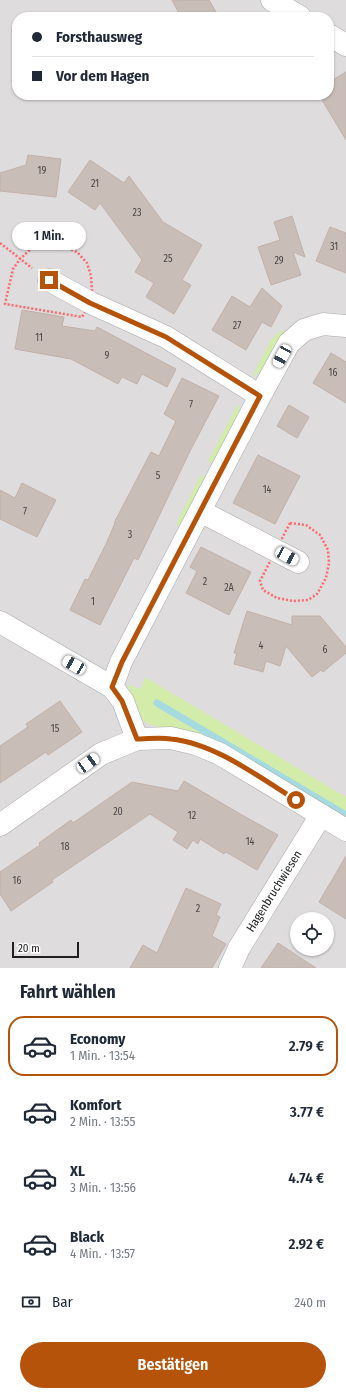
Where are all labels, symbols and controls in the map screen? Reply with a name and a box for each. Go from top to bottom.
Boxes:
text: Forsthausweg [56,28,142,46]
text: Vor dem Hagen [56,67,149,85]
house number: 19 [38,165,47,177]
house number: 21 [91,178,99,190]
house number: 23 [133,207,142,219]
callout: 1 Min. [12,222,86,250]
text: 1 Min. [34,228,64,243]
house number: 31 [330,241,338,253]
house number: 25 [164,253,173,265]
house number: 29 [274,255,284,267]
route end [40,271,58,289]
house number: 27 [233,320,241,332]
house number: 11 [35,332,43,344]
car [271,343,293,369]
house number: 9 [105,350,110,362]
house number: 16 [329,367,337,379]
house number: 7 [189,399,193,411]
house number: 5 [156,470,161,482]
house number: 14 [263,484,272,496]
house number: 7 [23,506,27,518]
house number: 3 [128,529,133,541]
car [274,545,300,567]
house number: 2 [203,576,208,588]
house number: 2A [224,582,235,594]
house number: 1 [91,596,95,608]
house number: 4 [259,640,264,652]
house number: 6 [323,644,328,656]
car [61,654,87,676]
house number: 15 [51,723,60,735]
car [75,751,101,775]
route start [287,791,305,809]
house number: 20 [113,806,123,818]
house number: 12 [188,810,197,822]
house number: 14 [246,836,255,848]
house number: 18 [61,841,69,853]
street label: Hagenbruchwiesen [243,848,305,934]
house number: 16 [13,875,21,887]
house number: 2 [196,903,201,915]
map controls [290,912,334,956]
button: locate [290,912,334,956]
scale bar [12,940,79,959]
text: 20 m [18,942,40,955]
text: Fahrt wählen [20,981,116,1003]
icon: car [22,1028,58,1064]
text: Economy [70,1030,125,1048]
text: 2.79 € [289,1037,324,1055]
text: 1 Min. · 13:54 [70,1048,135,1063]
icon: car [22,1094,58,1130]
text: Komfort [70,1096,121,1114]
text: 3.77 € [290,1103,324,1121]
text: 2 Min. · 13:55 [70,1114,135,1129]
icon: car [22,1160,58,1196]
text: XL [70,1162,85,1180]
text: 4.74 € [288,1169,324,1187]
text: 3 Min. · 13:56 [70,1180,136,1195]
icon: car [22,1226,58,1262]
text: Black [70,1228,104,1246]
text: 2.92 € [289,1235,324,1253]
text: 4 Min. · 13:57 [70,1246,135,1261]
icon: cash [20,1291,42,1313]
text: Bar [52,1293,73,1311]
text: 240 m [294,1295,326,1310]
button: Bestätigen [20,1342,326,1388]

